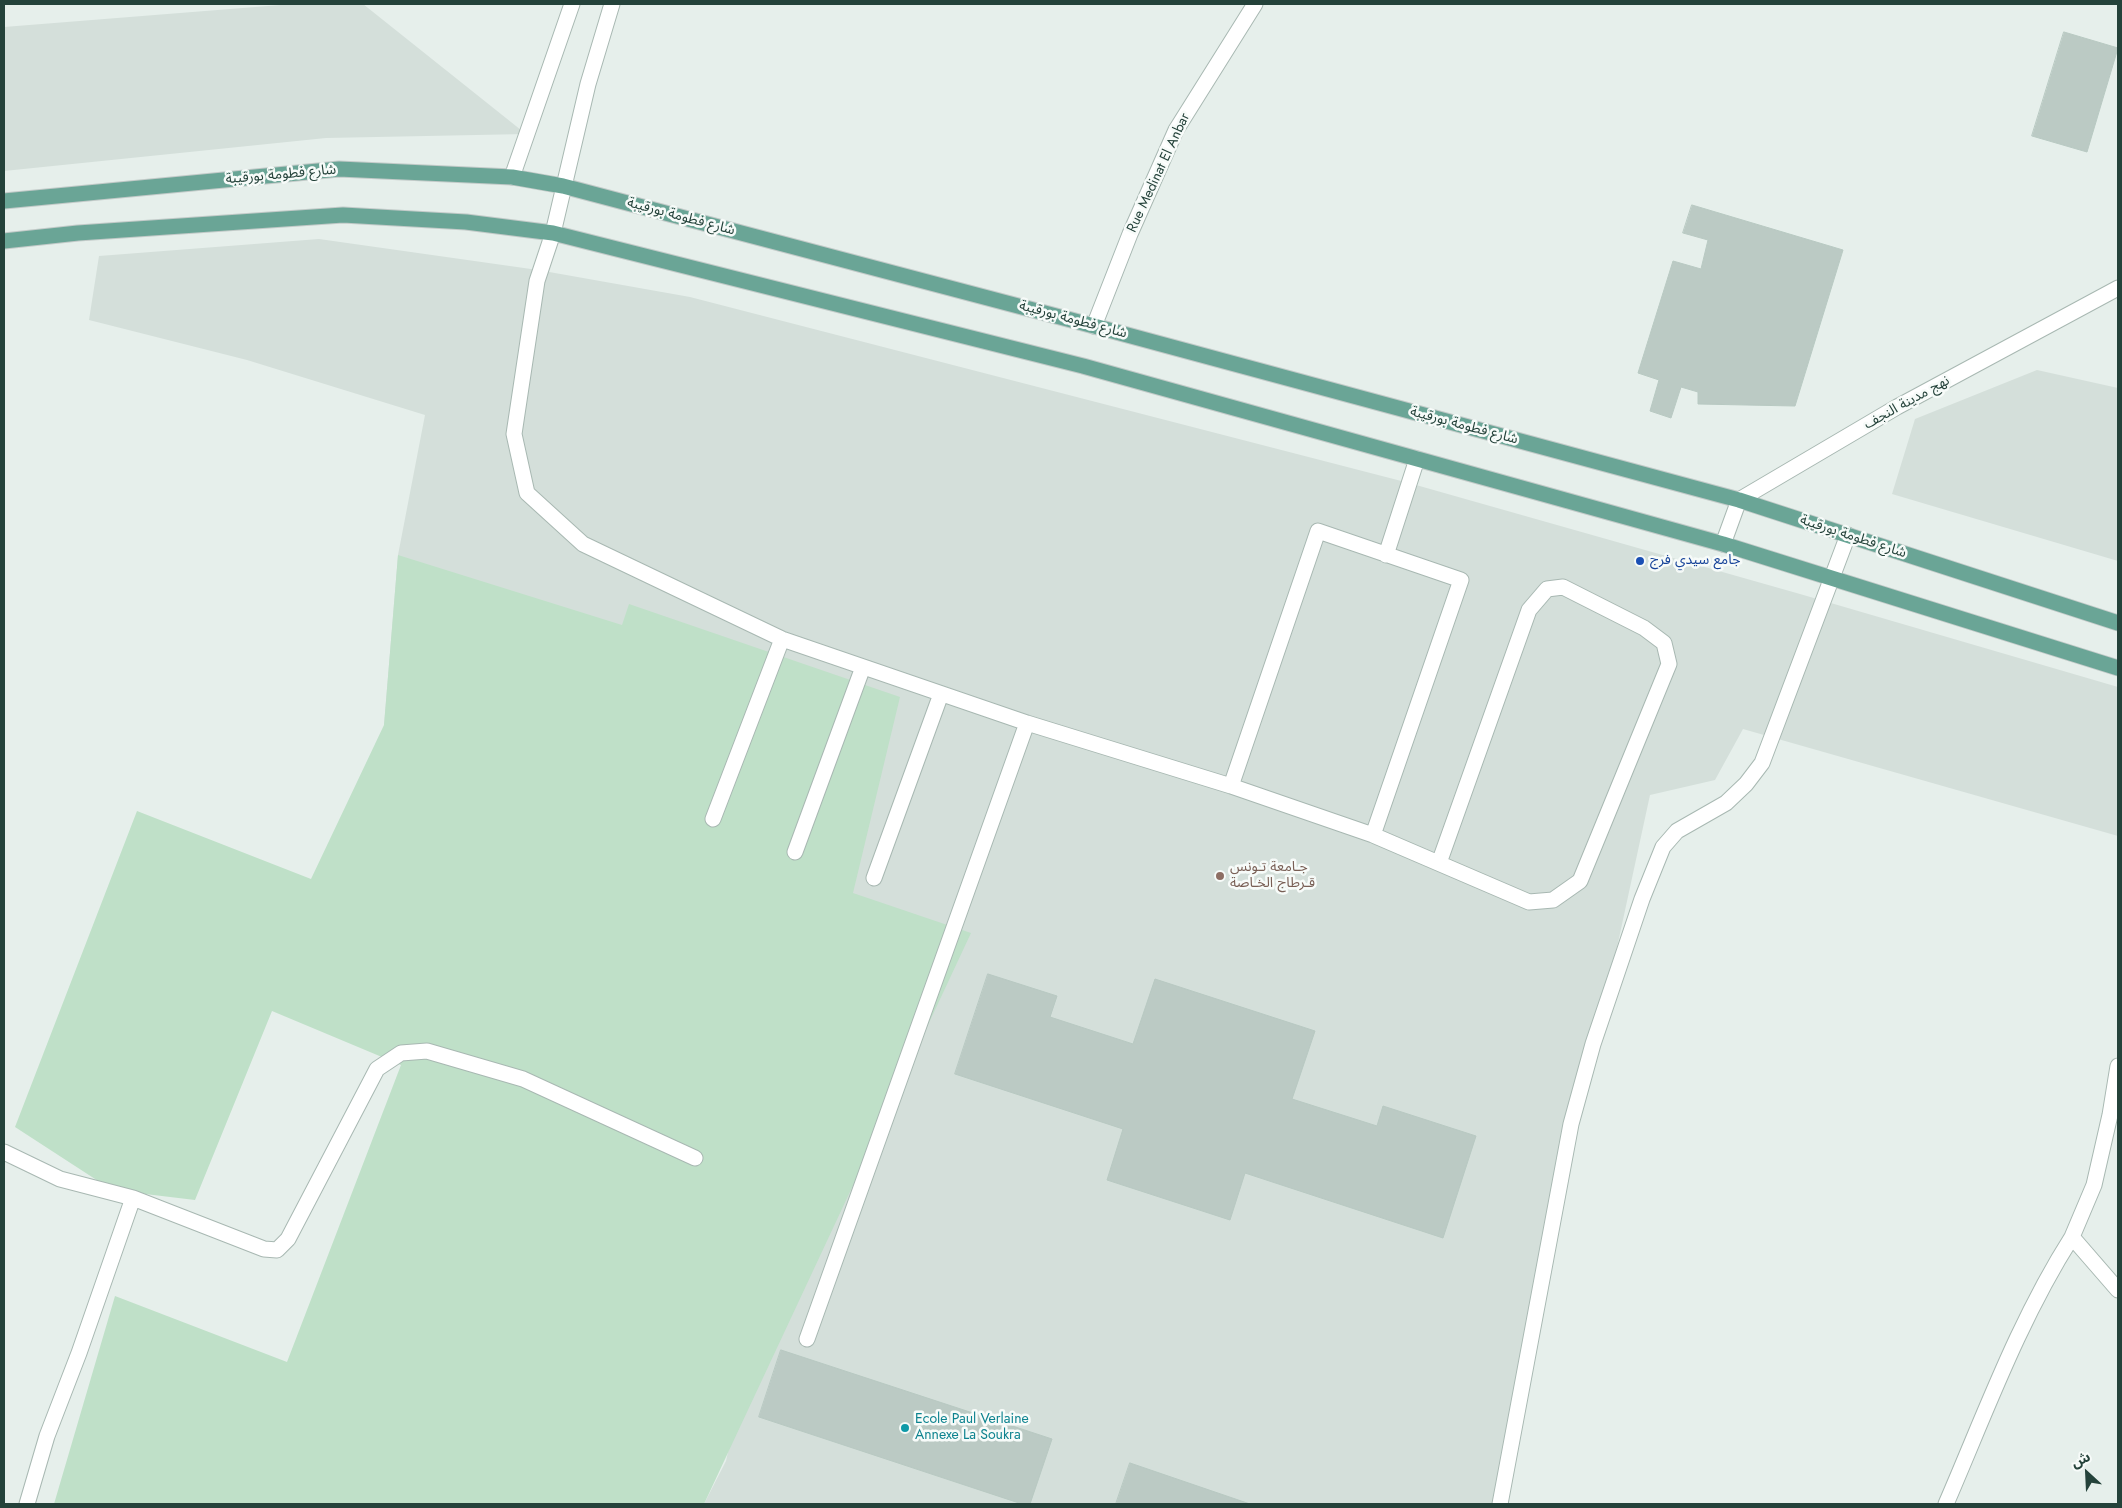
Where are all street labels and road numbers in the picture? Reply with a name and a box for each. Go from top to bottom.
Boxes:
street label: Rue Medinat El Anbar [1124,111,1194,235]
street label: شارع فطومة بورقيبة [225,162,337,188]
street label: شارع فطومة بورقيبة [625,195,737,239]
street label: شارع فطومة بورقيبة [1017,298,1129,342]
street label: نهج مدينة النجف [1861,373,1953,433]
street label: شارع فطومة بورقيبة [1408,404,1520,448]
street label: شارع فطومة بورقيبة [1798,512,1908,562]

